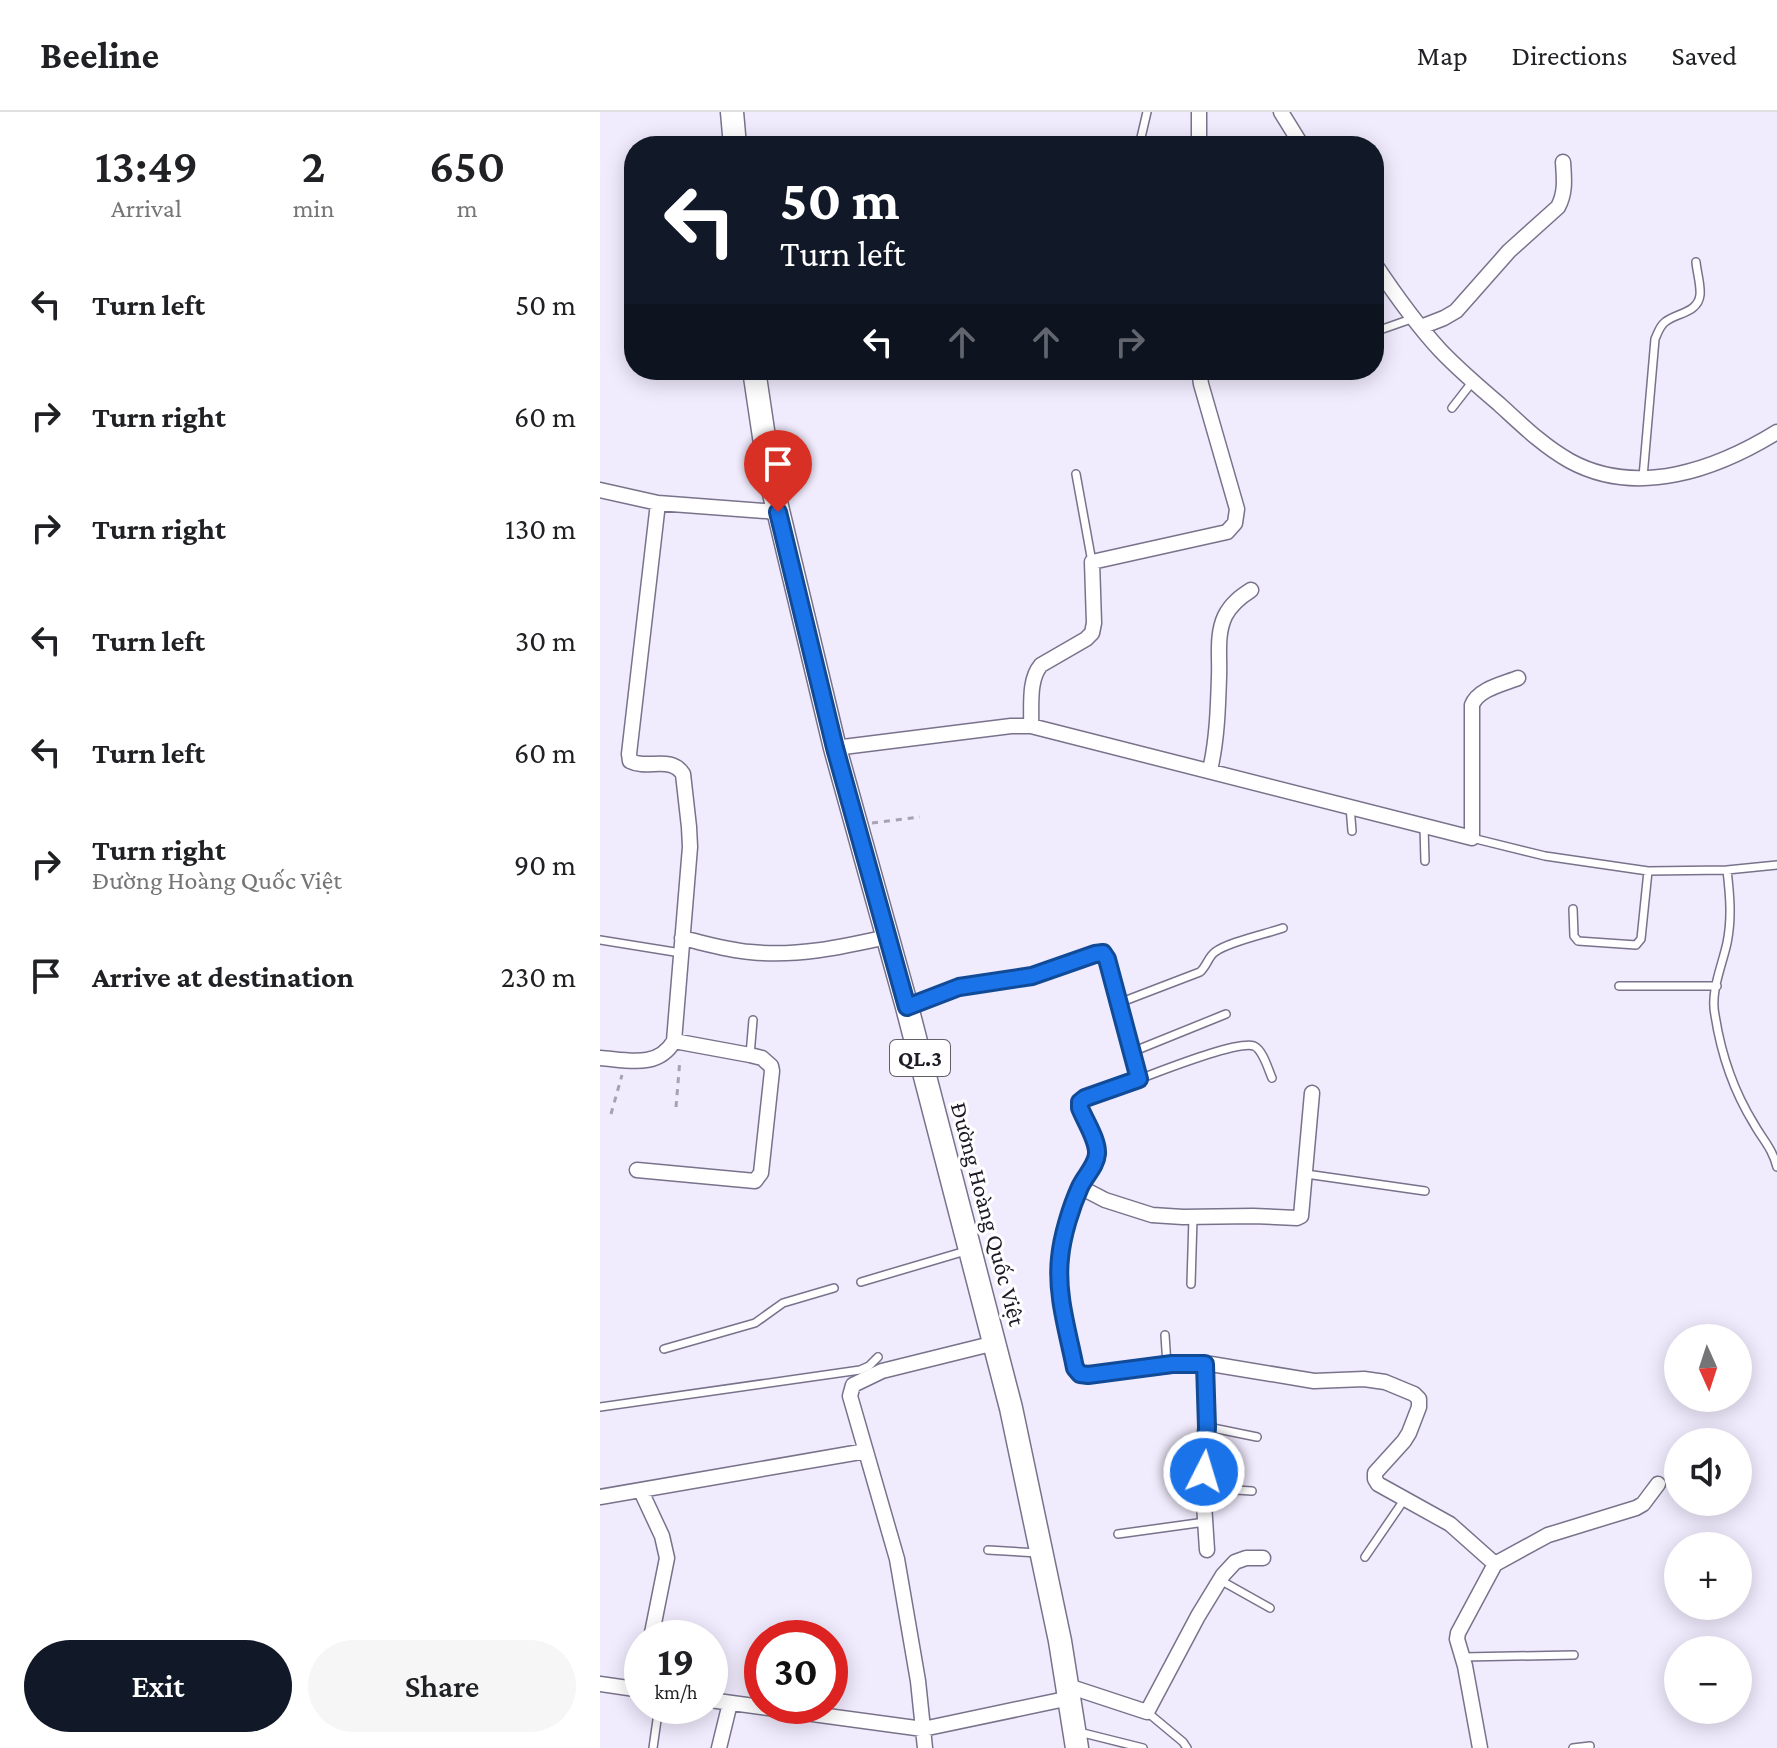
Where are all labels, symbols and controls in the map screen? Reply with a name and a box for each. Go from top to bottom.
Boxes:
text: Beeline [40,34,159,76]
text: Map [1417,40,1468,71]
text: Directions [1512,40,1627,71]
text: Saved [1671,40,1737,71]
text: 13:49 [95,139,198,192]
text: 2 [302,139,325,192]
text: 650 [429,139,505,192]
icon: left [648,168,752,272]
text: 50 m [780,169,900,231]
text: Arrival [111,194,182,223]
text: min [293,194,334,223]
text: m [457,194,478,223]
text: Turn left [780,234,905,274]
icon: left [24,282,68,326]
text: Turn left [92,288,205,321]
text: 50 m [515,288,576,321]
icon: left [856,320,900,364]
icon: ahead [940,320,984,364]
icon: ahead [1024,320,1068,364]
icon: right [1108,320,1152,364]
icon: right [24,394,68,438]
text: Turn right [92,400,226,433]
text: 60 m [514,400,576,433]
pin [744,430,812,512]
icon: arrive [756,442,800,486]
icon: right [24,506,68,550]
text: Turn right [92,512,226,545]
text: 130 m [505,512,576,545]
icon: left [24,618,68,662]
text: Turn left [92,624,205,657]
text: 30 m [515,624,576,657]
icon: left [24,730,68,774]
text: Turn left [92,736,205,769]
text: 60 m [514,736,576,769]
text: Turn right [92,833,226,866]
icon: right [24,842,68,886]
text: 90 m [514,848,576,881]
text: Đường Hoàng Quốc Việt [92,866,342,895]
icon: arrive [24,954,68,998]
text: Arrive at destination [92,960,354,993]
text: 230 m [501,960,576,993]
road number: QL.3 [890,1040,950,1076]
street label: Đường Hoàng Quốc Việt [946,1099,1032,1330]
north arrow [1664,1324,1752,1412]
map controls [1664,1324,1752,1724]
button: sound [1664,1428,1752,1516]
position arrow [1162,1430,1246,1514]
button: + [1664,1532,1752,1620]
speed limit sign: 30 [744,1620,848,1724]
button: − [1664,1636,1752,1724]
text: 19 [658,1639,694,1684]
button: Exit [24,1640,292,1732]
button: Share [308,1640,576,1732]
text: km/h [654,1681,698,1703]

